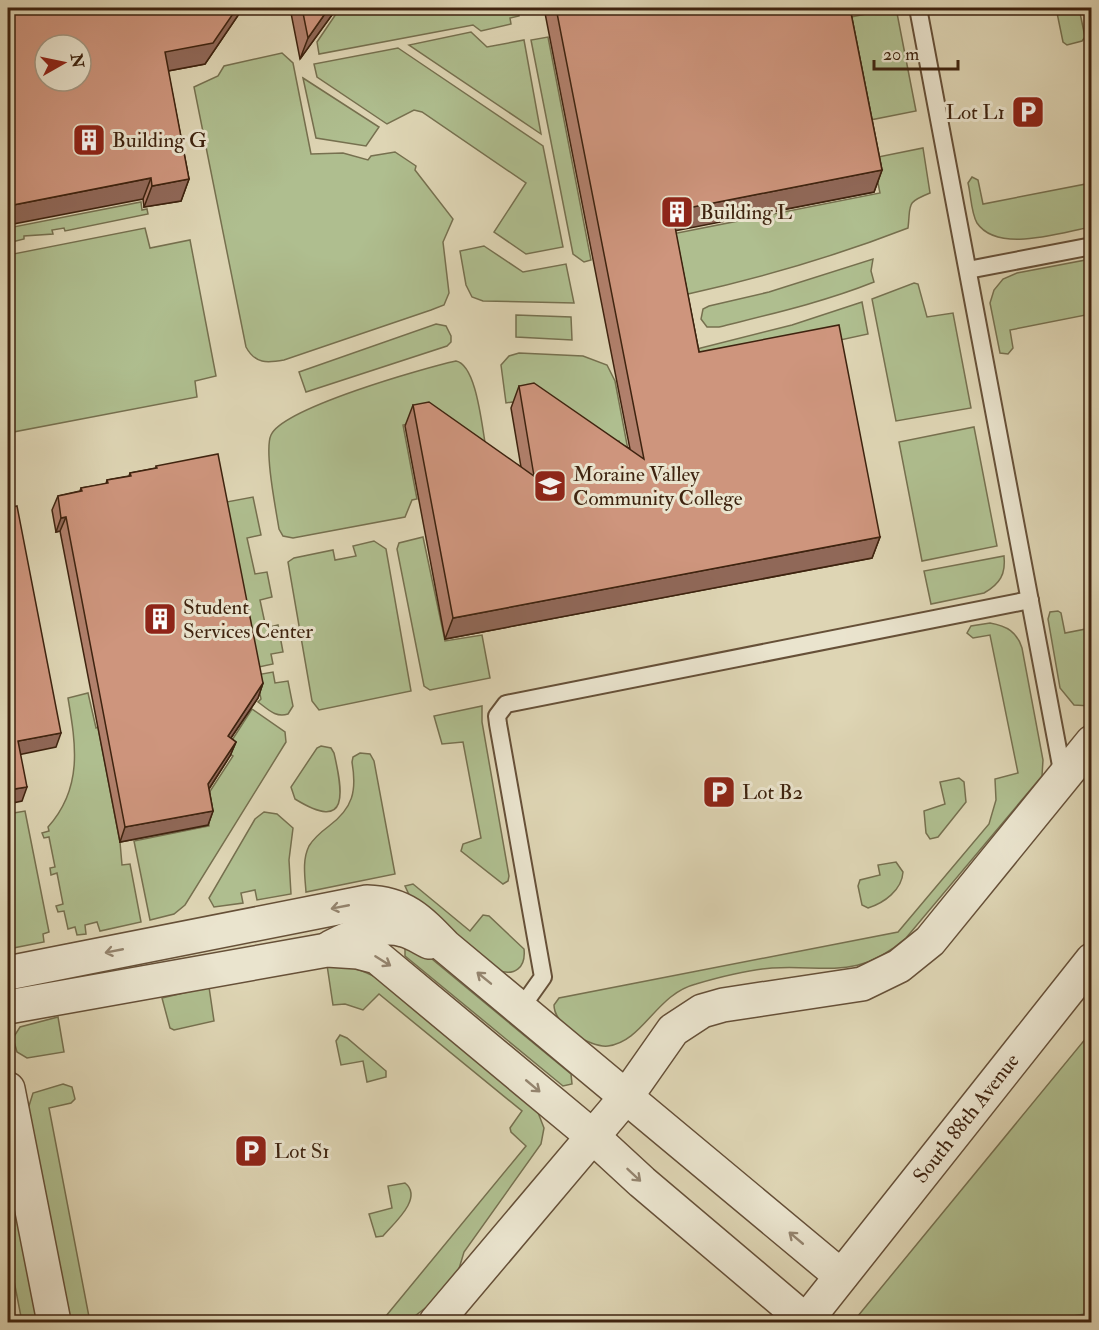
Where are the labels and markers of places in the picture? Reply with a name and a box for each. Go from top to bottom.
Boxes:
parking icon: Lot L1 [1010,94,1046,130]
place label: Lot L1 [946,99,1005,126]
building icon: Building G [71,122,107,158]
place label: Building G [112,127,207,154]
building icon: Building L [659,194,695,230]
place label: Building L [700,199,792,226]
place label: Moraine Valley Community College [573,461,743,512]
school or university icon: Moraine Valley Community College [532,468,568,504]
place label: Student Services Center [183,594,313,645]
building icon: Student Services Center [142,601,178,637]
parking icon: Lot B2 [701,774,737,810]
place label: Lot B2 [742,779,803,806]
parking icon: Lot S1 [233,1133,269,1169]
place label: Lot S1 [274,1138,330,1165]

